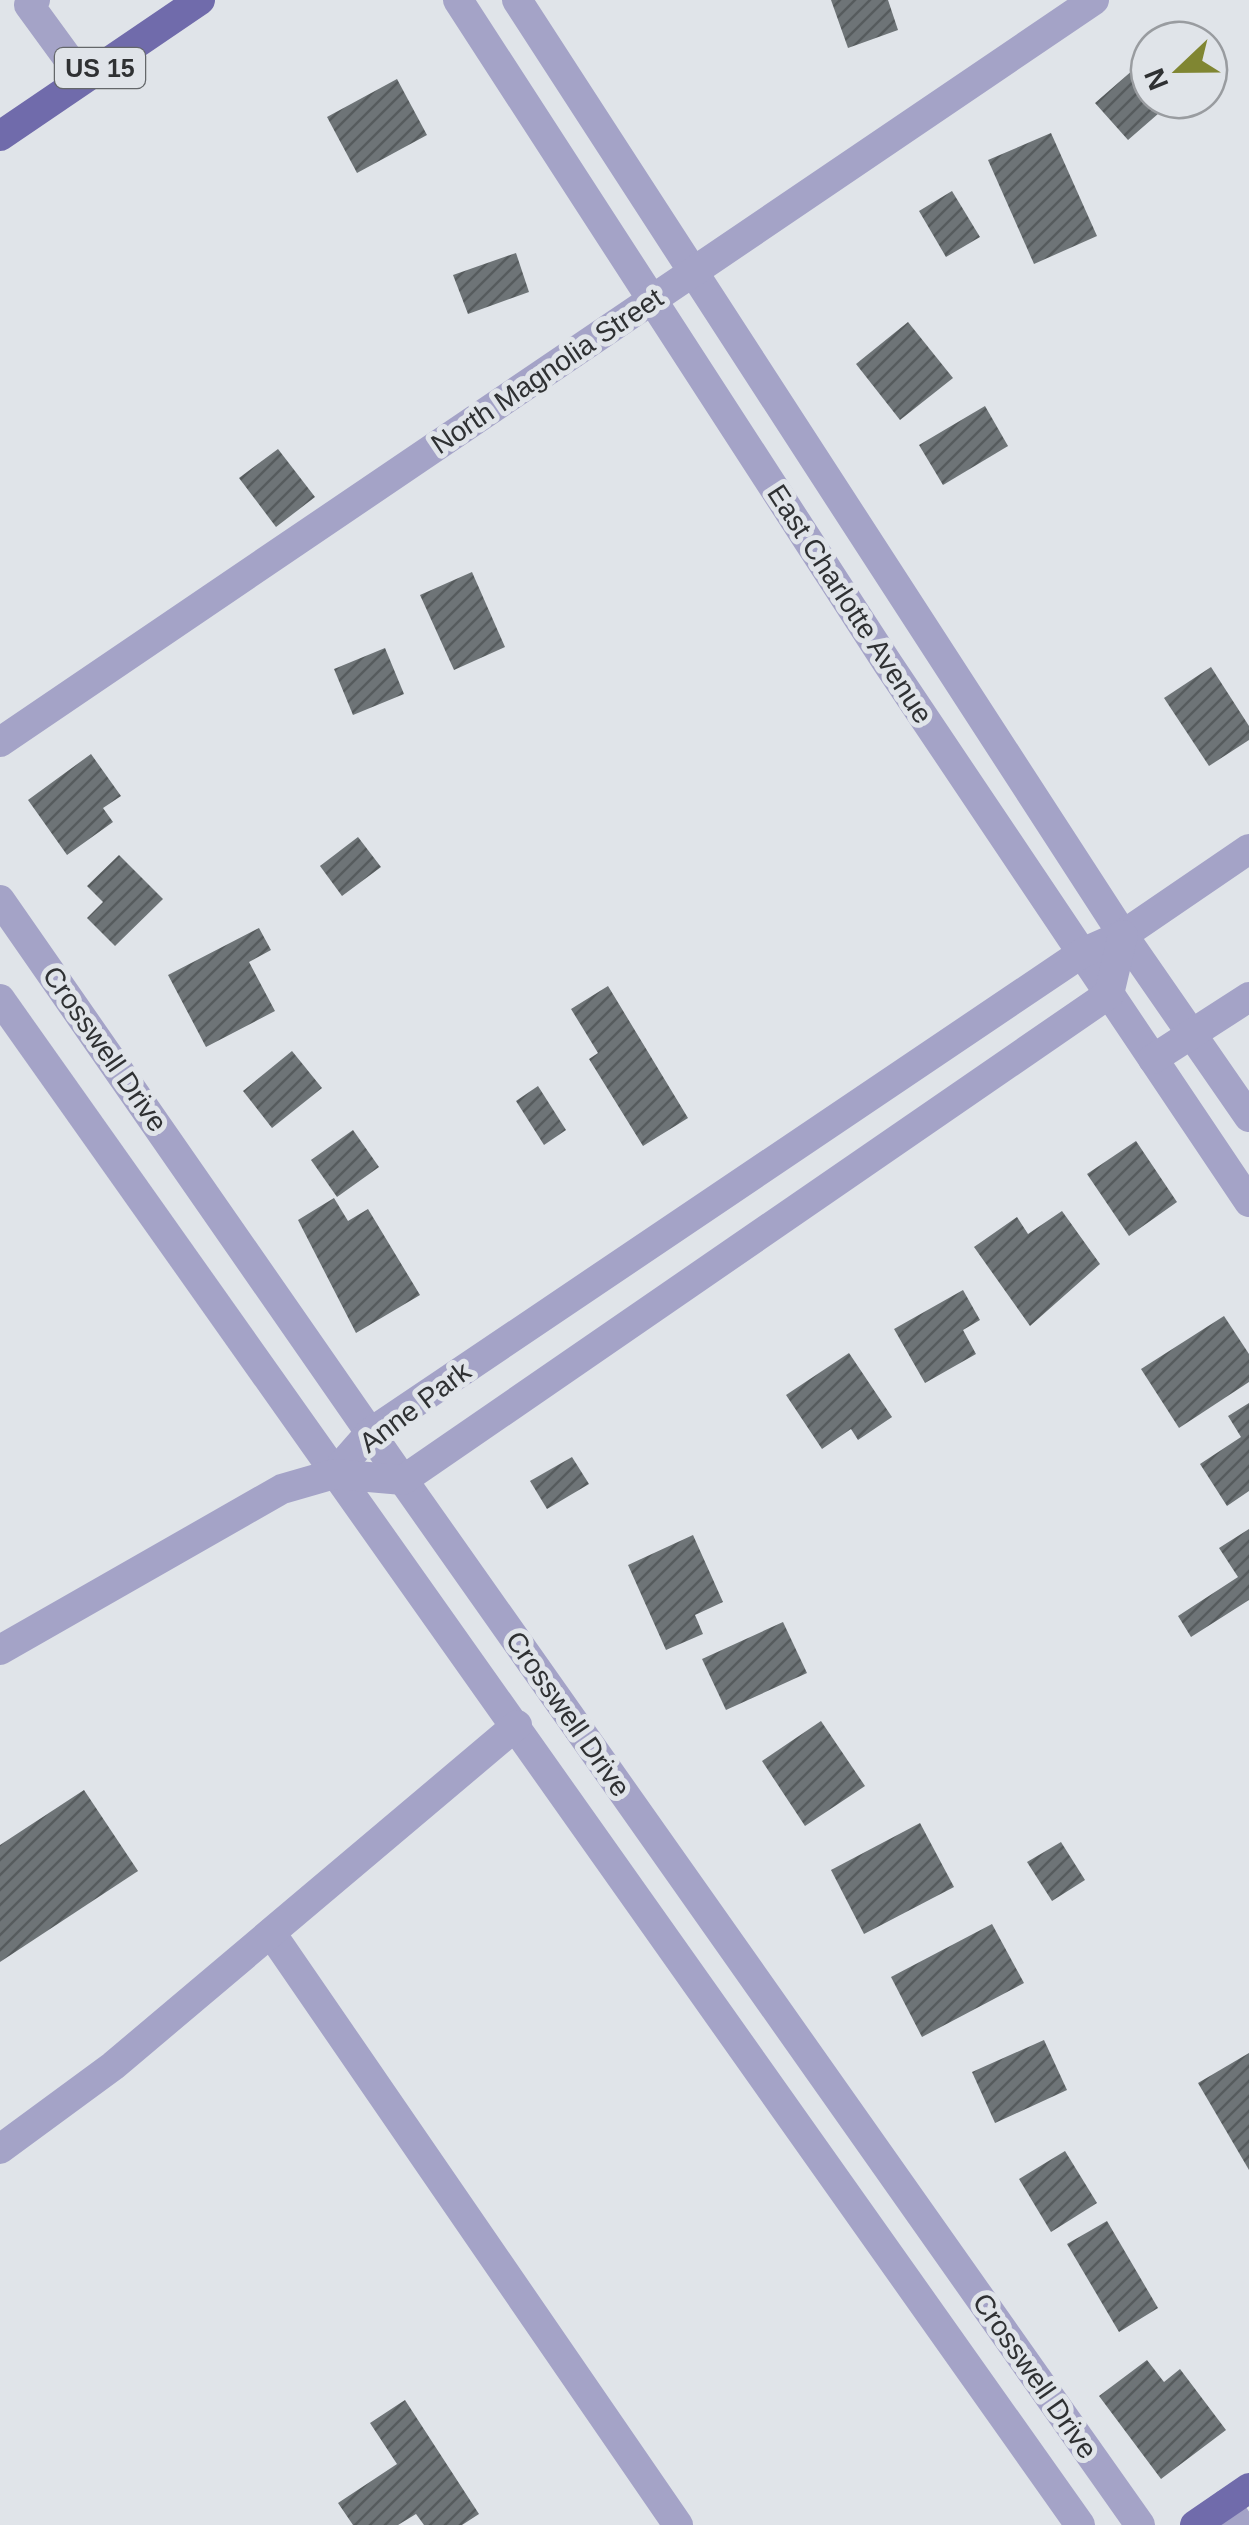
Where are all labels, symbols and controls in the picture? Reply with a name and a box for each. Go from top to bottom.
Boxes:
north arrow [1129,20,1229,120]
road number: US 15 [55,48,145,88]
text: N [1138,64,1174,94]
street label: North Magnolia Street [425,282,669,460]
street label: East Charlotte Avenue [761,479,939,729]
street label: Crosswell Drive [37,960,173,1138]
street label: Anne Park [353,1355,477,1459]
street label: Crosswell Drive [500,1625,636,1803]
street label: Crosswell Drive [967,2287,1103,2465]

